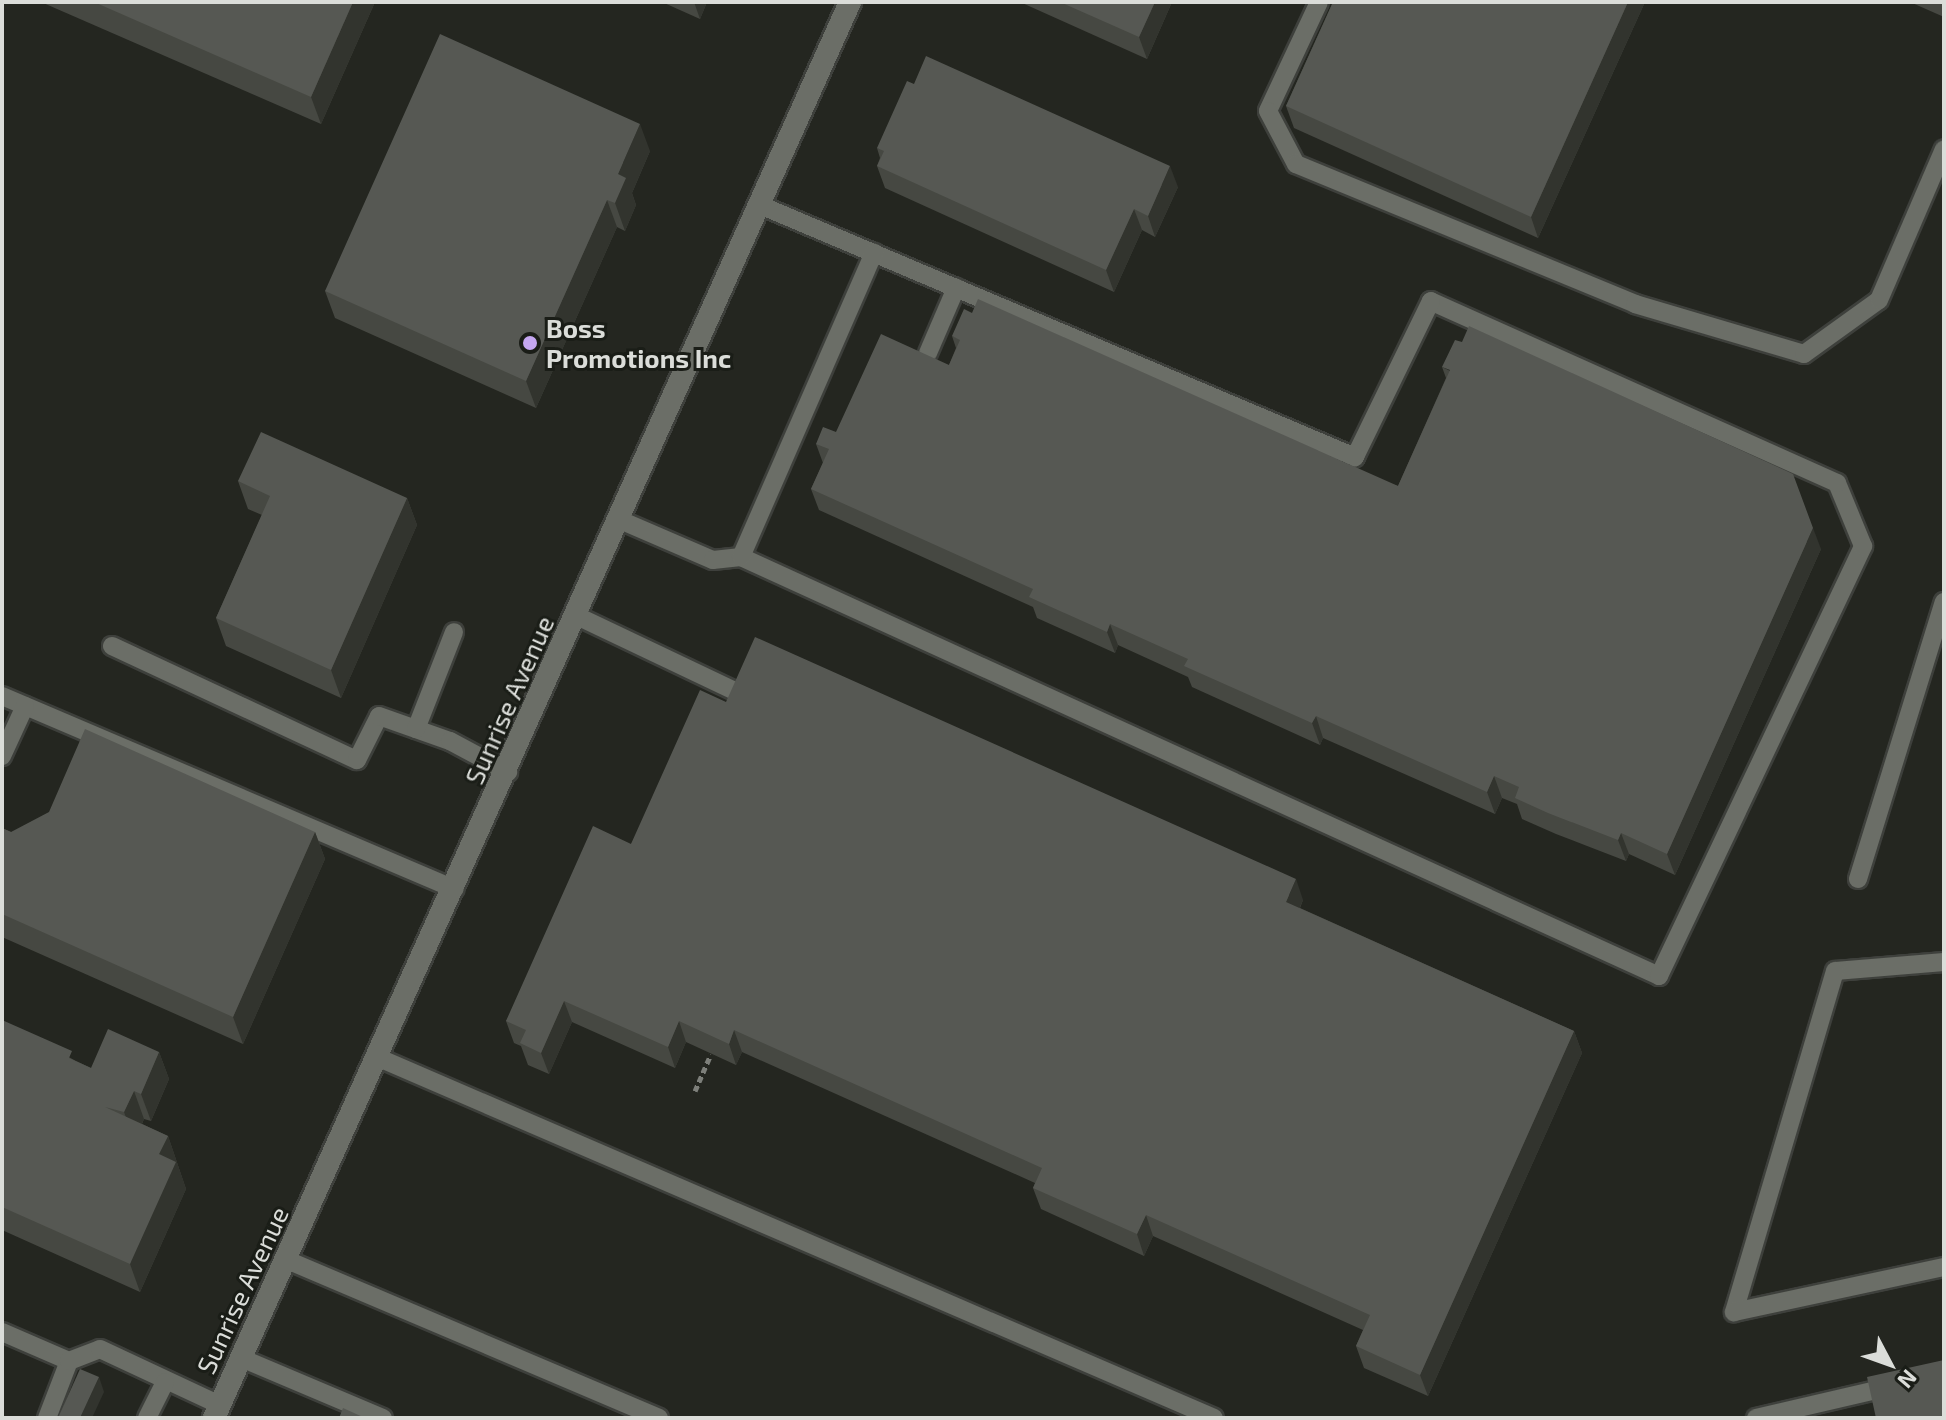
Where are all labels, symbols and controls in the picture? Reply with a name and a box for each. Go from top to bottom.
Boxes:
place label: Boss Promotions Inc [546,312,731,374]
marker: Boss Promotions Inc [521,334,539,352]
street label: Sunrise Avenue [458,611,560,789]
street label: Sunrise Avenue [190,1201,294,1379]
north arrow [1850,1324,1930,1404]
text: N [1893,1365,1923,1394]

